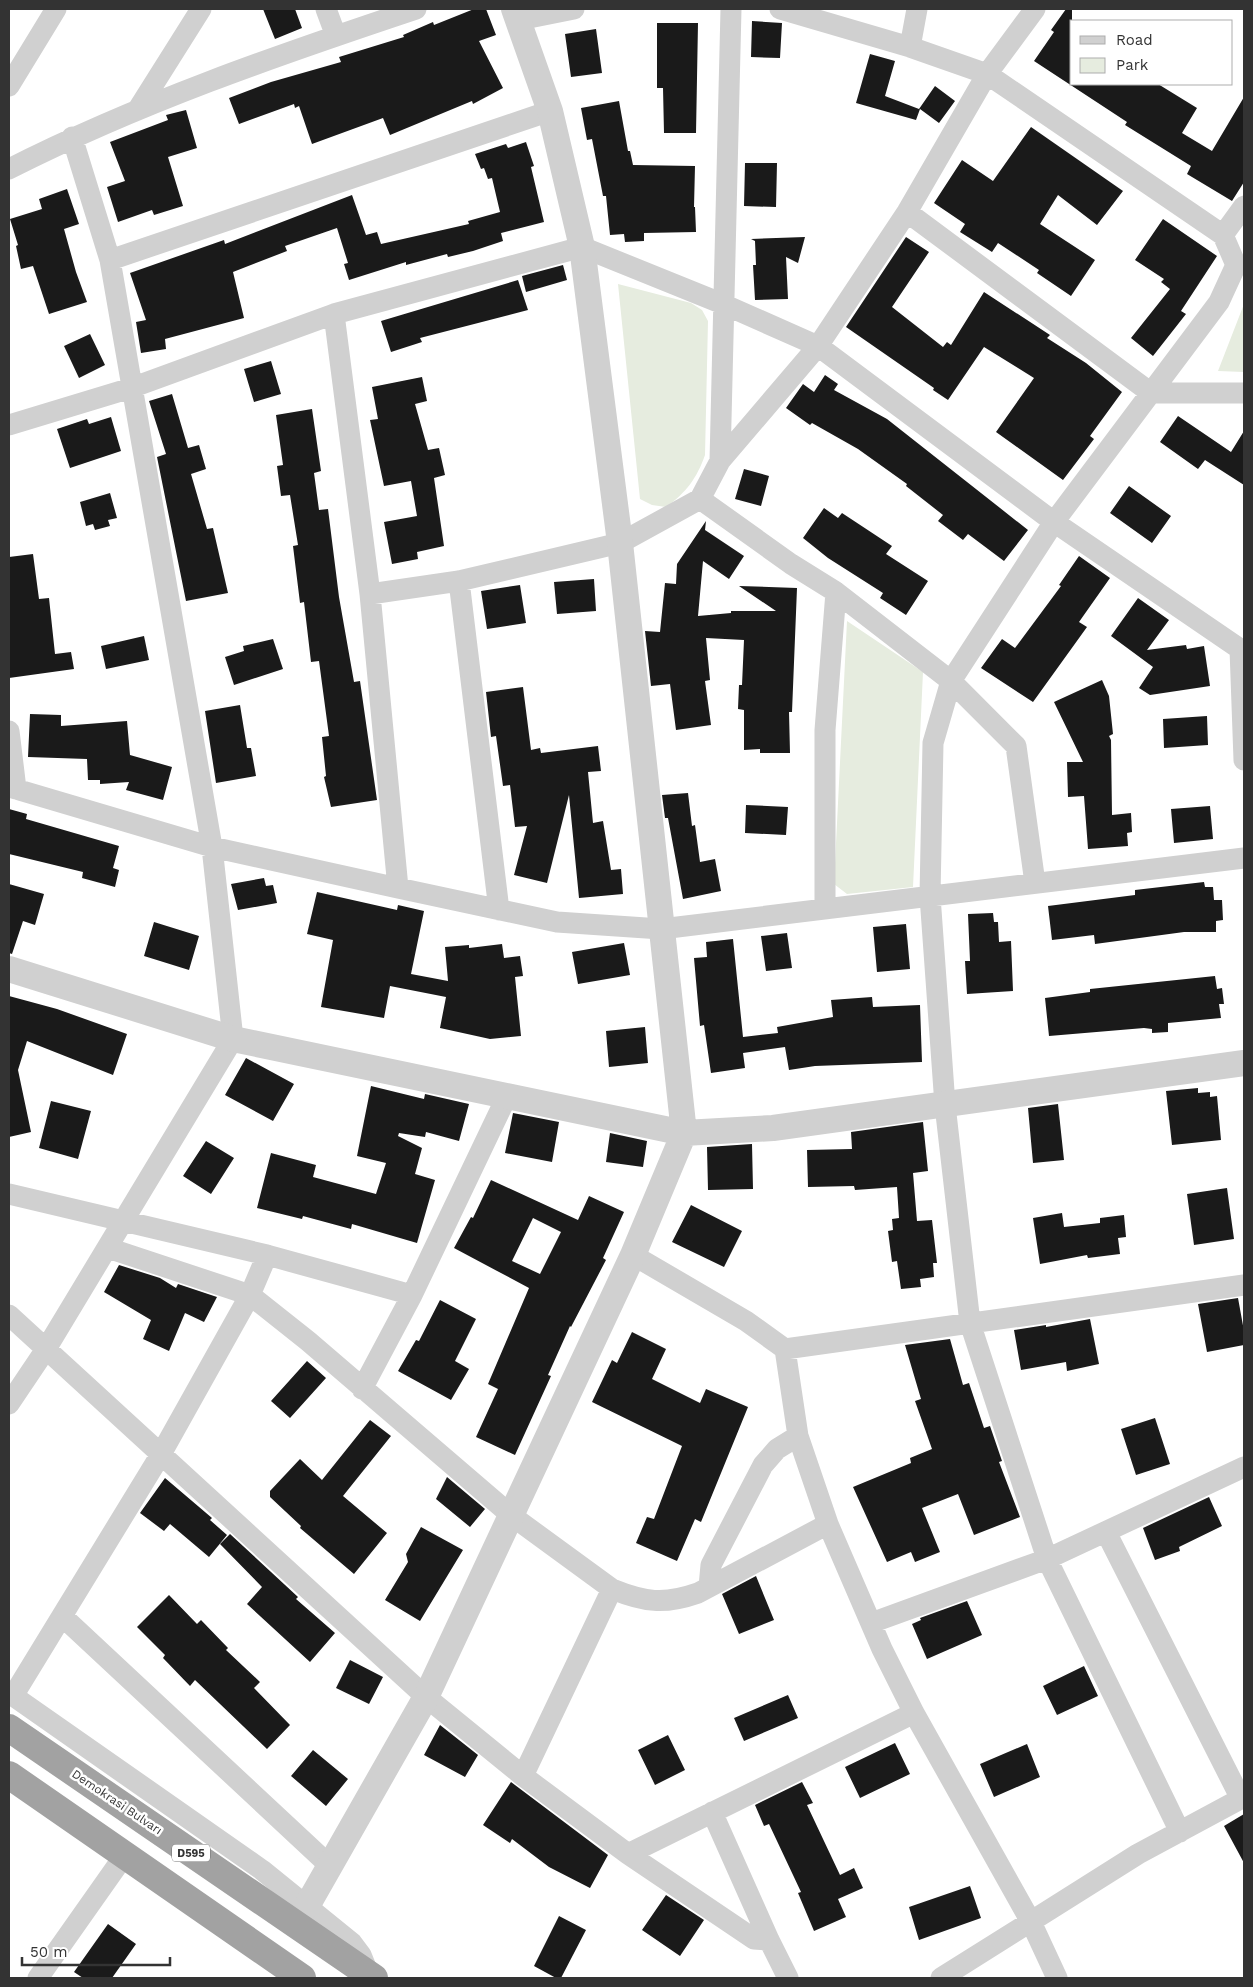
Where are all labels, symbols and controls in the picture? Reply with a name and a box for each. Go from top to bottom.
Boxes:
legend [1070,20,1233,85]
text: Road [1116,31,1153,49]
text: Park [1116,56,1149,74]
street label: Demokrasi Bulvarı [69,1767,165,1837]
road number: D595 [172,1845,210,1862]
scale bar [22,1934,170,1966]
text: 50 m [30,1943,67,1961]

